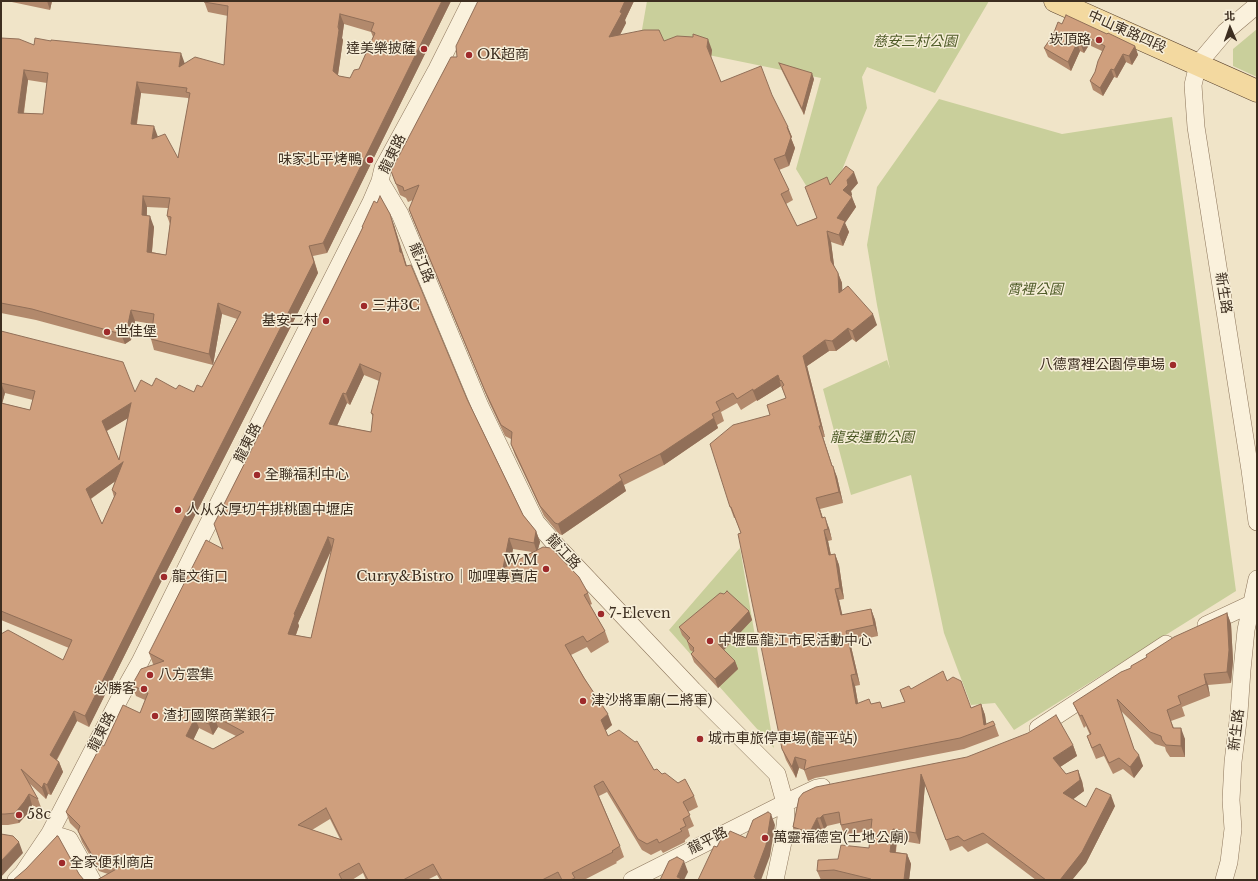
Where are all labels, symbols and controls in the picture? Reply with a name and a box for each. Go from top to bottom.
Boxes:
street label: 中山東路四段 [1085,7,1169,57]
north arrow [1210,8,1250,48]
text: 北 [1224,9,1235,23]
place label: 崁頂路 [1049,32,1091,48]
park label: 慈安三村公園 [873,34,957,50]
marker: 崁頂路 [1094,35,1104,45]
place label: 達美樂披薩 [346,41,416,57]
marker: 達美樂披薩 [419,44,429,54]
place label: OK超商 [477,47,529,63]
marker: OK超商 [464,50,474,60]
street label: 龍東路 [376,131,410,177]
place label: 味家北平烤鴨 [278,152,362,168]
marker: 味家北平烤鴨 [365,155,375,165]
street label: 龍江路 [405,240,437,286]
street label: 新生路 [1211,271,1235,315]
park label: 霄裡公園 [1007,282,1063,298]
place label: 三井3C [372,298,420,314]
marker: 三井3C [359,301,369,311]
place label: 基安二村 [262,313,318,329]
marker: 基安二村 [321,316,331,326]
place label: 世佳堡 [115,324,157,340]
marker: 世佳堡 [102,327,112,337]
place label: 八德霄裡公園停車場 [1039,357,1165,373]
marker: 八德霄裡公園停車場 [1168,360,1178,370]
street label: 龍東路 [231,420,265,466]
park label: 龍安運動公園 [830,430,914,446]
place label: 全聯福利中心 [265,467,349,483]
marker: 全聯福利中心 [252,470,262,480]
place label: 人从众厚切牛排桃園中壢店 [186,502,354,518]
marker: 人从众厚切牛排桃園中壢店 [173,505,183,515]
street label: 龍江路 [543,531,583,573]
place label: W.M Curry&Bistro｜咖哩專賣店 [356,553,538,586]
marker: W.M Curry&Bistro｜咖哩專賣店 [541,564,551,574]
place label: 龍文街口 [172,569,228,585]
marker: 龍文街口 [159,572,169,582]
place label: 7-Eleven [609,606,671,622]
marker: 7-Eleven [596,609,606,619]
place label: 中壢區龍江市民活動中心 [718,633,872,649]
marker: 中壢區龍江市民活動中心 [705,636,715,646]
place label: 八方雲集 [158,667,214,683]
marker: 八方雲集 [145,670,155,680]
place label: 必勝客 [94,681,136,697]
marker: 必勝客 [139,684,149,694]
place label: 津沙將軍廟(二將軍) [591,693,712,709]
marker: 津沙將軍廟(二將軍) [578,696,588,706]
place label: 渣打國際商業銀行 [163,708,275,724]
street label: 新生路 [1226,708,1248,752]
street label: 龍東路 [85,709,119,755]
marker: 渣打國際商業銀行 [150,711,160,721]
place label: 城市車旅停車場(龍平站) [708,731,857,747]
marker: 城市車旅停車場(龍平站) [695,734,705,744]
place label: 58c [27,807,51,823]
marker: 58c [14,810,24,820]
street label: 龍平路 [685,824,731,858]
place label: 萬靈福德宮(土地公廟) [773,830,908,846]
marker: 萬靈福德宮(土地公廟) [760,833,770,843]
place label: 全家便利商店 [70,855,154,871]
marker: 全家便利商店 [57,858,67,868]

